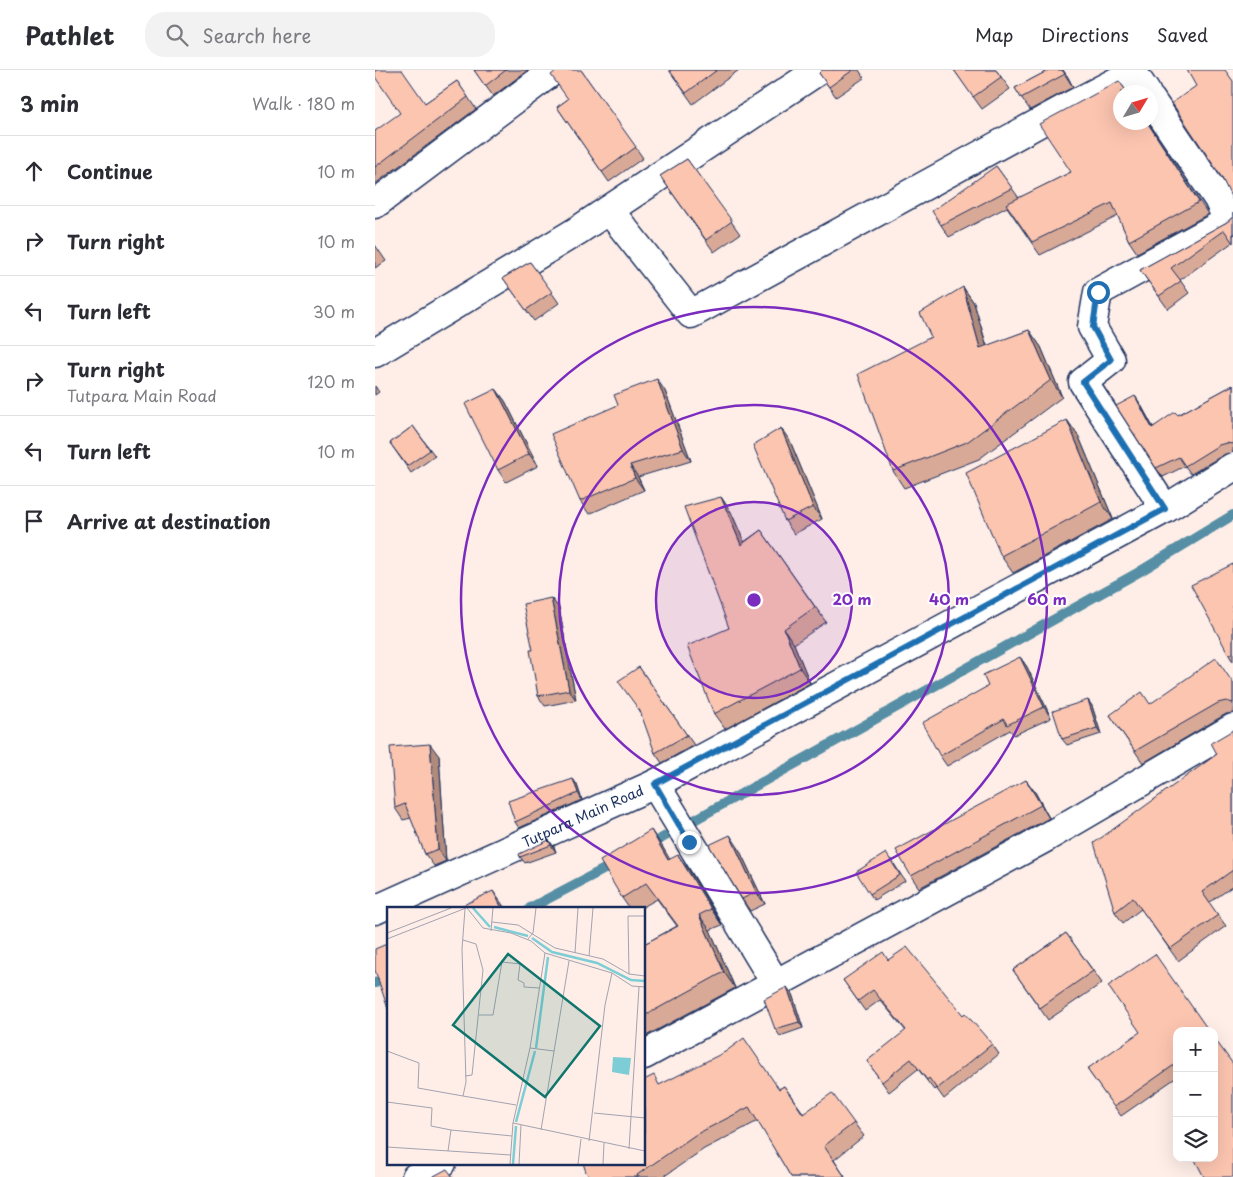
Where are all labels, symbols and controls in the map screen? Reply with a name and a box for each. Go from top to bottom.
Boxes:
search box [145,12,495,57]
text: Pathlet [25,17,115,53]
icon: search [163,21,191,49]
text: Search here [203,21,311,49]
text: Map [975,21,1013,48]
text: Directions [1041,21,1129,48]
text: Saved [1157,21,1208,48]
north arrow [1113,85,1158,130]
text: 3 min [20,87,79,119]
text: Walk · 180 m [252,91,355,115]
icon: ahead [20,157,48,185]
text: Continue [67,157,153,185]
text: 10 m [318,159,355,183]
icon: right [20,227,48,255]
text: Turn right [67,227,165,255]
text: 10 m [318,229,355,253]
route start [1087,281,1110,304]
icon: left [20,297,48,325]
text: Turn left [67,297,151,325]
text: 30 m [313,299,355,323]
text: Turn right [67,355,165,383]
icon: right [20,367,48,395]
text: 120 m [308,369,355,393]
text: Tutpara Main Road [67,383,217,407]
icon: left [20,437,48,465]
text: Turn left [67,437,151,465]
text: 10 m [318,439,355,463]
icon: arrive [20,507,48,535]
text: Arrive at destination [67,507,271,535]
text: 20 m [833,587,871,610]
text: 40 m [929,587,969,610]
text: 60 m [1027,587,1067,610]
centre of rings [745,591,763,609]
street label: Tutpara Main Road [519,779,647,852]
route end [678,831,701,854]
inset map [387,907,645,1164]
map controls [1173,1027,1218,1162]
button: + [1173,1027,1218,1072]
button: − [1173,1072,1218,1117]
button: layers [1173,1117,1218,1162]

